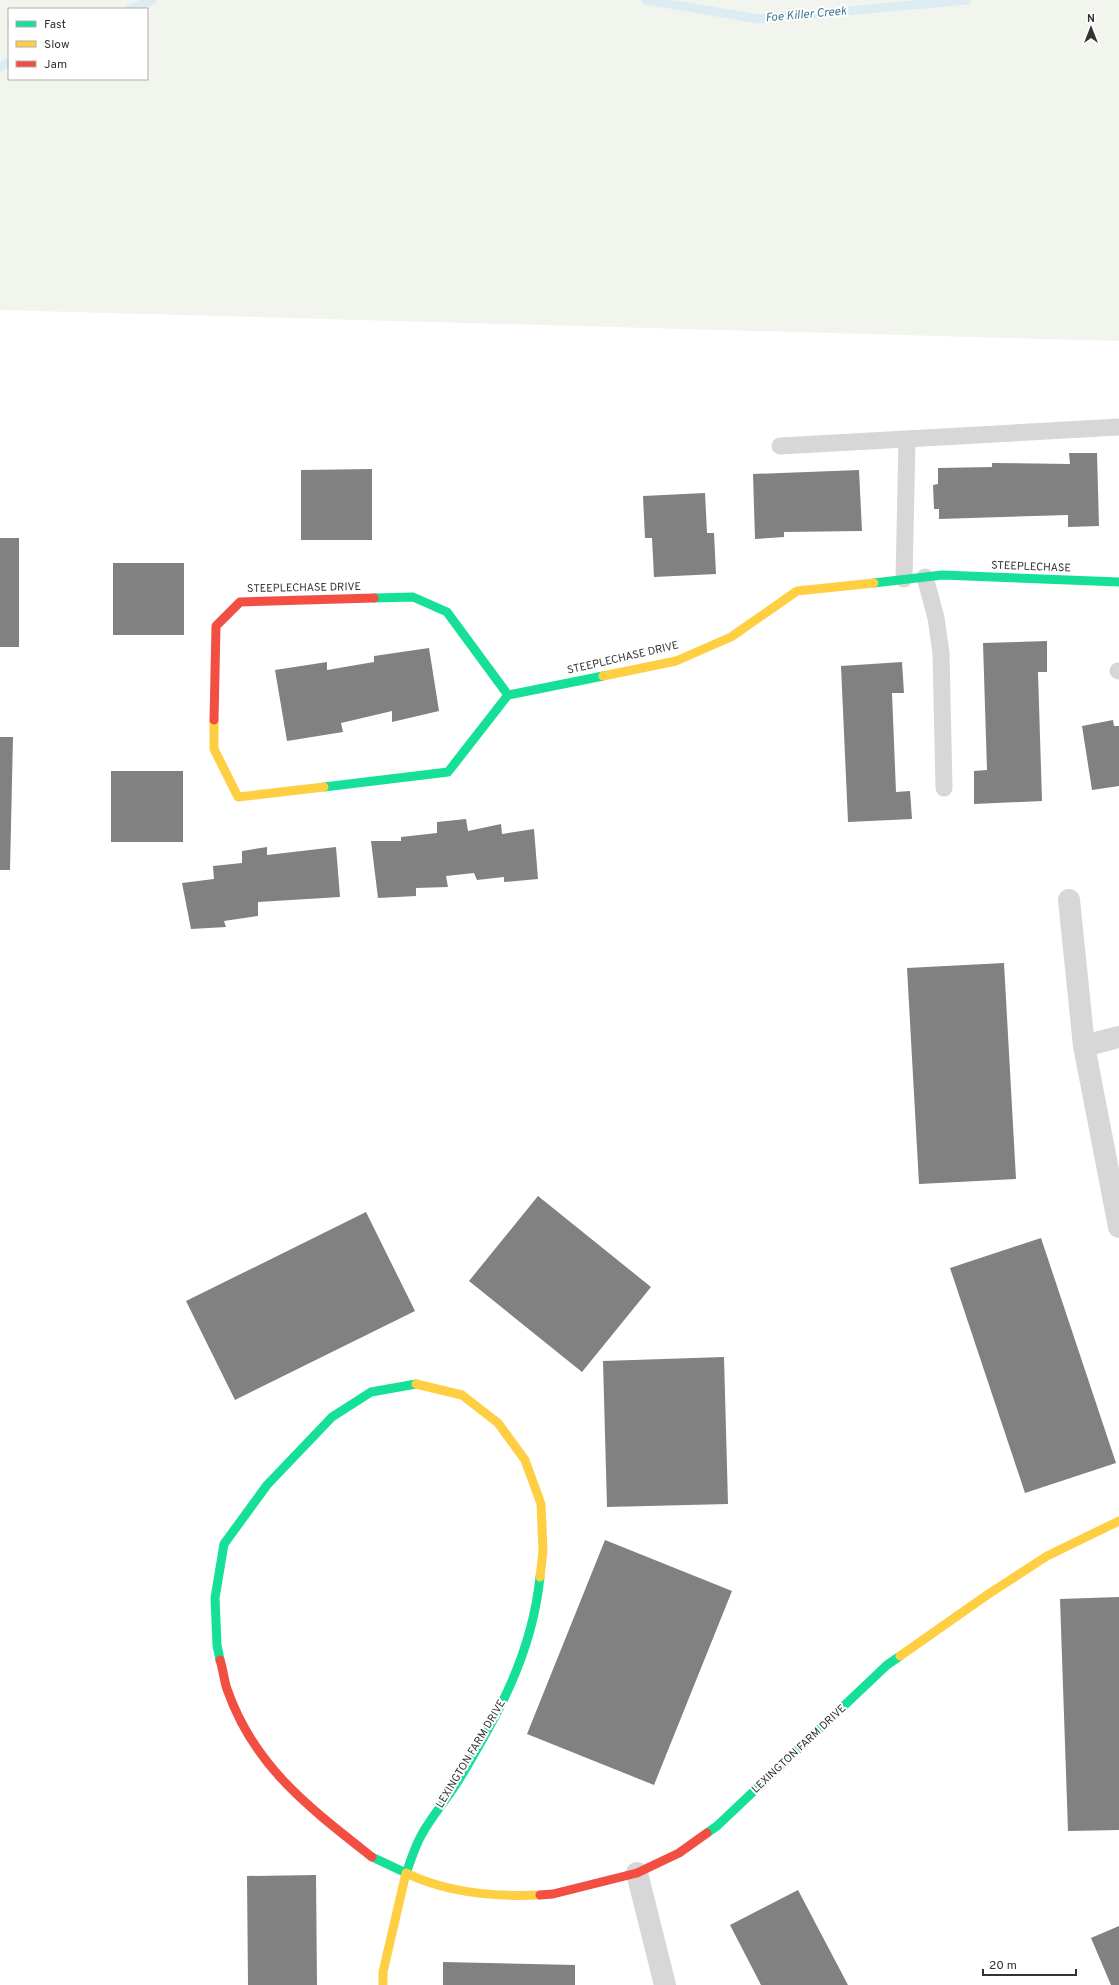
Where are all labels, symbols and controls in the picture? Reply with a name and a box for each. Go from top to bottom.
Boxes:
water label: Foe Killer Creek [765,3,848,27]
legend [8,8,148,80]
north arrow [1071,8,1111,48]
text: N [1087,12,1095,26]
text: Fast [44,17,66,33]
text: Slow [44,37,70,53]
text: Jam [44,57,67,73]
street label: STEEPLECHASE [991,559,1071,575]
street label: STEEPLECHASE DRIVE [247,580,361,596]
street label: STEEPLECHASE DRIVE [566,638,680,678]
street label: LEXINGTON FARM DRIVE [433,1697,509,1811]
street label: LEXINGTON FARM DRIVE [749,1702,849,1796]
scale bar [983,1951,1076,1977]
text: 20 m [989,1958,1017,1974]

